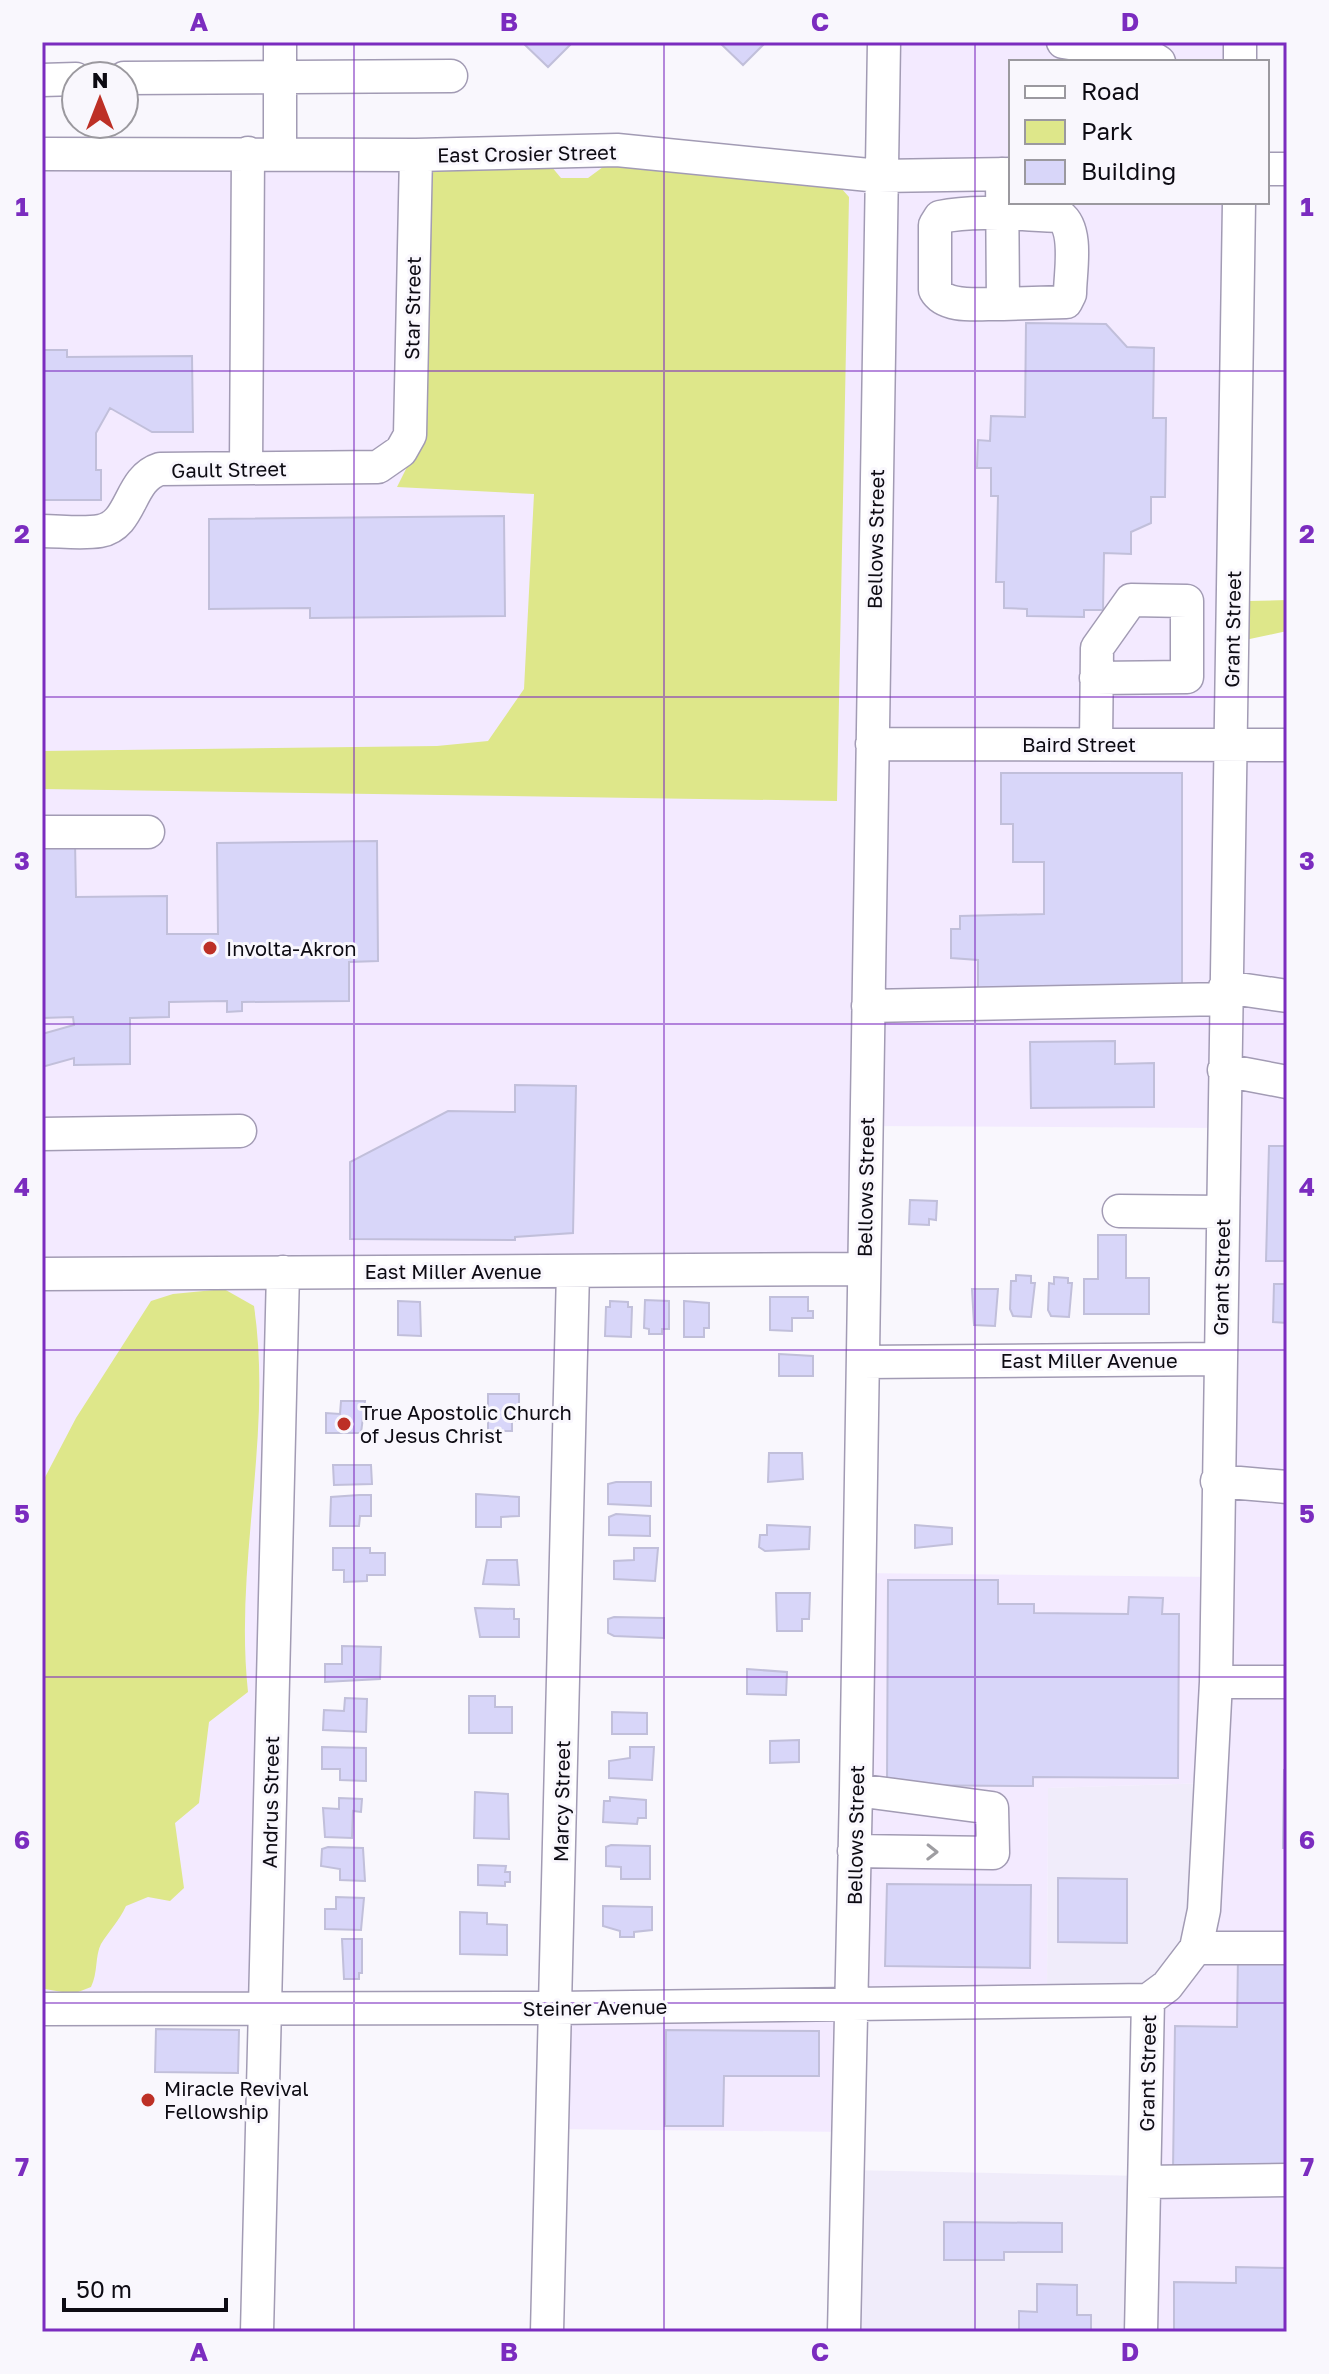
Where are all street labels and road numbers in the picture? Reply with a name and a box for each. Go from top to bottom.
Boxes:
street label: East Crosier Street [437,139,617,167]
street label: Star Street [399,256,425,360]
street label: Gault Street [171,456,287,482]
street label: Bellows Street [862,469,888,609]
street label: Grant Street [1219,570,1245,688]
street label: Baird Street [1022,732,1136,756]
street label: Bellows Street [852,1117,878,1257]
street label: Grant Street [1208,1218,1234,1336]
street label: East Miller Avenue [364,1259,542,1283]
street label: East Miller Avenue [1000,1348,1178,1372]
street label: Andrus Street [257,1735,283,1869]
street label: Marcy Street [548,1740,574,1862]
street label: Bellows Street [842,1765,868,1905]
street label: Steiner Avenue [522,1994,668,2020]
street label: Grant Street [1134,2014,1160,2132]

